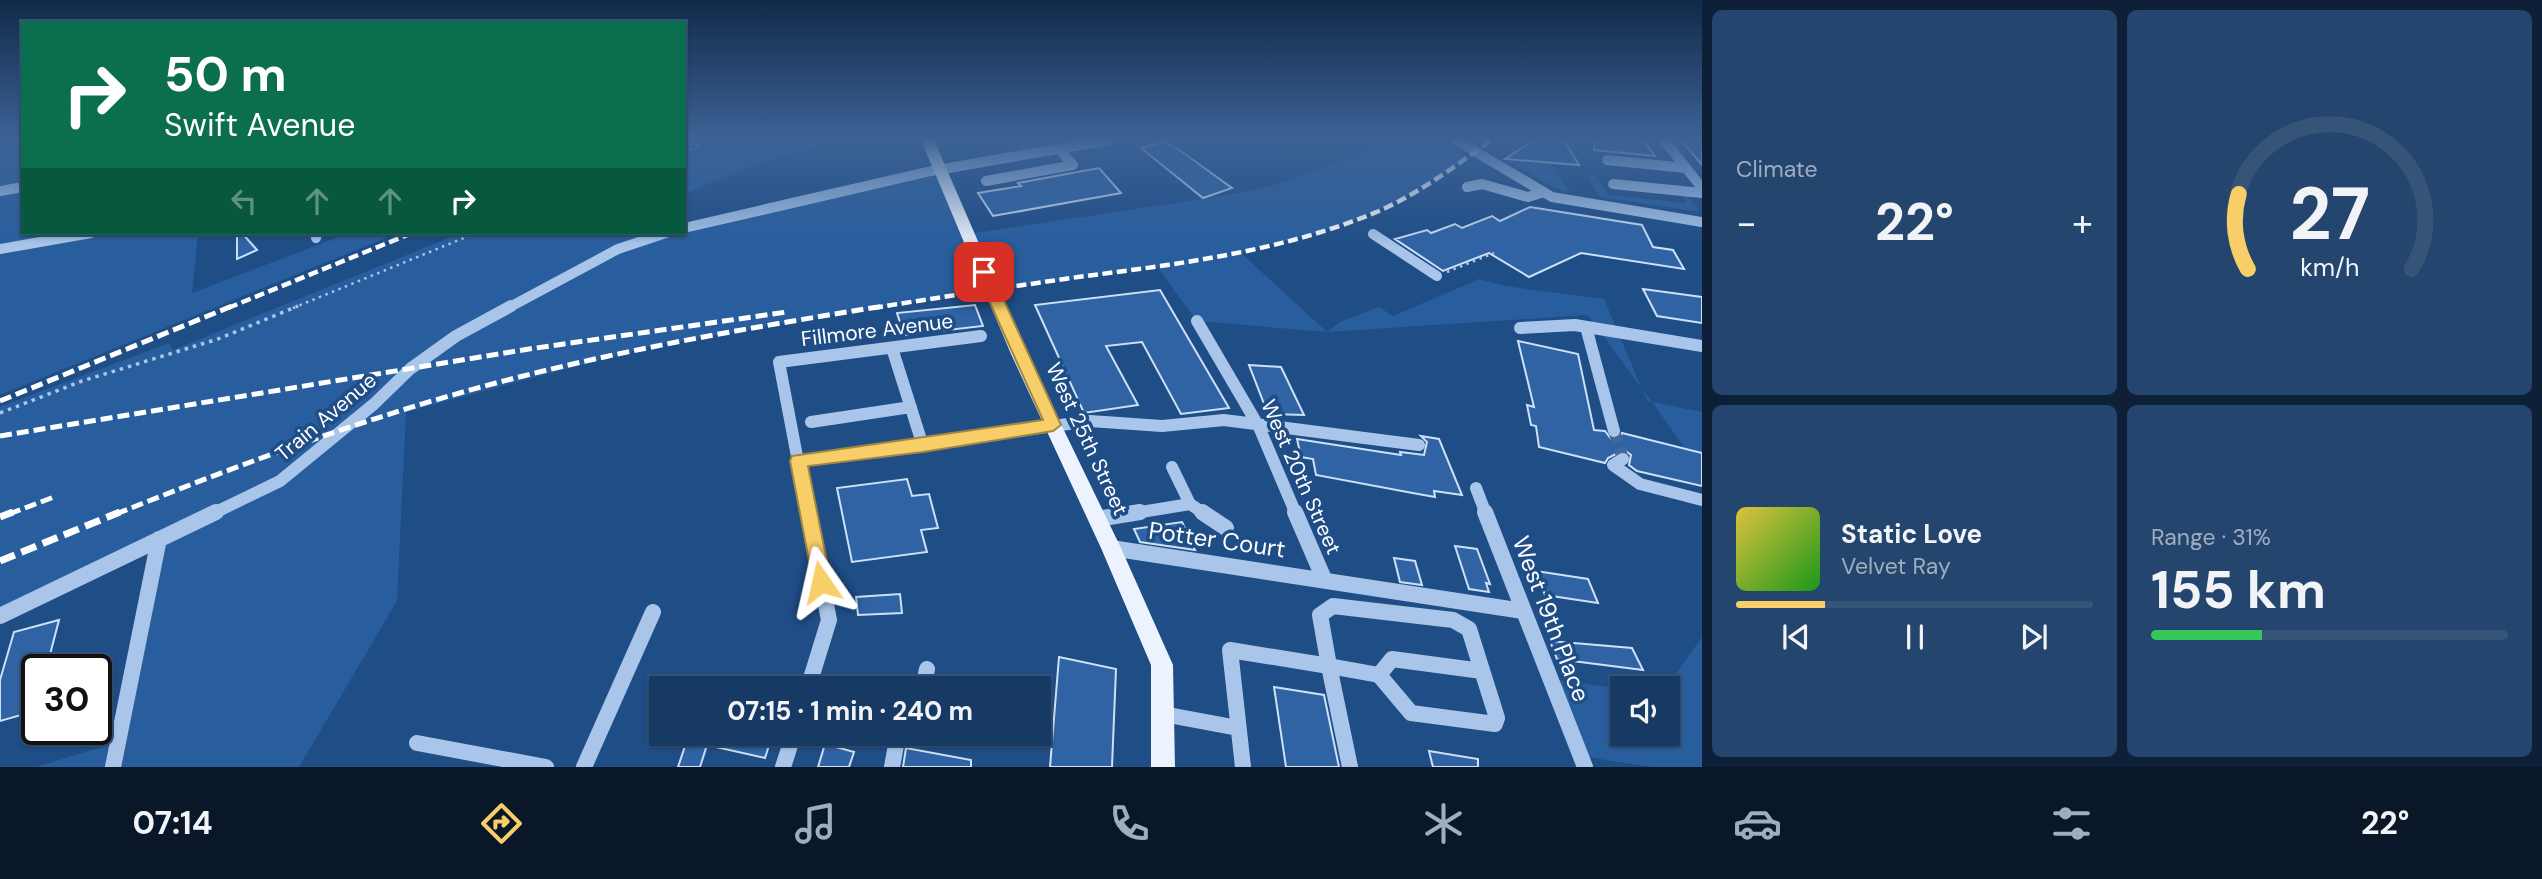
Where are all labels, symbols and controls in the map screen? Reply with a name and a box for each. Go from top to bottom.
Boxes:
text: 50 m [164,42,287,106]
icon: right [49,49,140,140]
text: Swift Avenue [164,104,355,146]
text: Climate [1736,154,1818,184]
text: 27 [2289,167,2370,262]
icon: left [225,182,263,220]
icon: ahead [298,182,336,220]
icon: ahead [371,182,409,220]
icon: right [444,182,482,220]
text: 22° [1875,188,1954,256]
text: − [1736,198,1757,248]
text: + [2072,198,2093,248]
pin [954,242,1014,302]
text: km/h [2300,250,2359,283]
icon: arrive [965,253,1003,291]
street label: Fillmore Avenue [799,307,955,353]
street label: West 25th Street [1039,358,1135,520]
street label: Train Avenue [270,366,382,468]
street label: West 20th Street [1254,395,1348,559]
street label: Potter Court [1147,515,1287,564]
text: Static Love [1841,517,1982,551]
text: Range · 31% [2151,522,2271,552]
street label: West 19th Place [1506,532,1597,706]
position arrow [784,545,858,619]
text: Velvet Ray [1841,551,1951,581]
text: 155 km [2151,556,2326,624]
icon: previous [1777,618,1815,656]
icon: pause [1896,618,1934,656]
icon: next [2015,618,2053,656]
speed limit sign: 30 [21,654,112,745]
map controls [1610,676,1680,746]
button: sound [1610,676,1680,746]
text: 07:15 · 1 min · 240 m [727,694,973,728]
icon: directions [477,799,526,848]
icon: music [791,799,840,848]
icon: phone [1105,799,1154,848]
icon: climate [1419,799,1468,848]
icon: car [1733,799,1782,848]
icon: filters [2047,799,2096,848]
text: 07:14 [132,802,213,844]
text: 22° [2361,802,2409,844]

